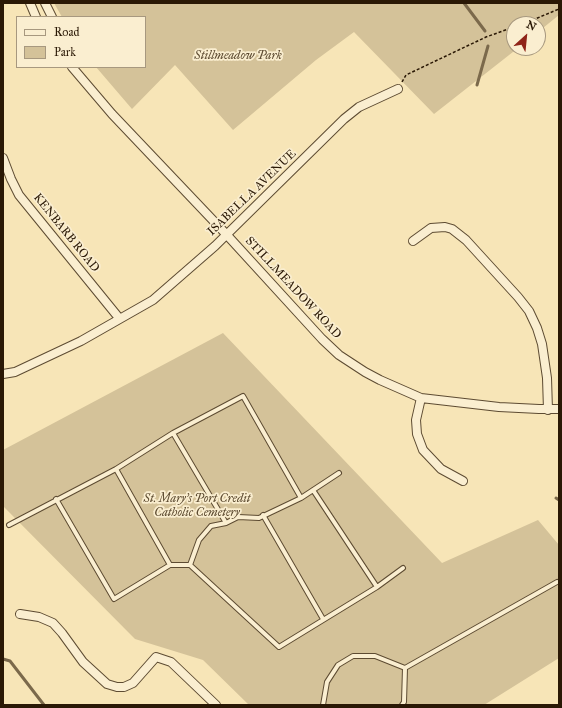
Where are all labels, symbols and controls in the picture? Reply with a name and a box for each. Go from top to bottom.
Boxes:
legend [16,16,146,68]
north arrow [506,16,546,56]
text: N [524,18,538,34]
text: Road [54,25,80,39]
text: Park [54,45,76,59]
park label: Stillmeadow Park [194,49,282,63]
street label: ISABELLA AVENUE [205,147,299,239]
street label: KENBARB ROAD [30,191,102,275]
street label: STILLMEADOW ROAD [242,234,344,342]
park label: St. Mary's Port Credit Catholic Cemetery [144,492,250,520]

